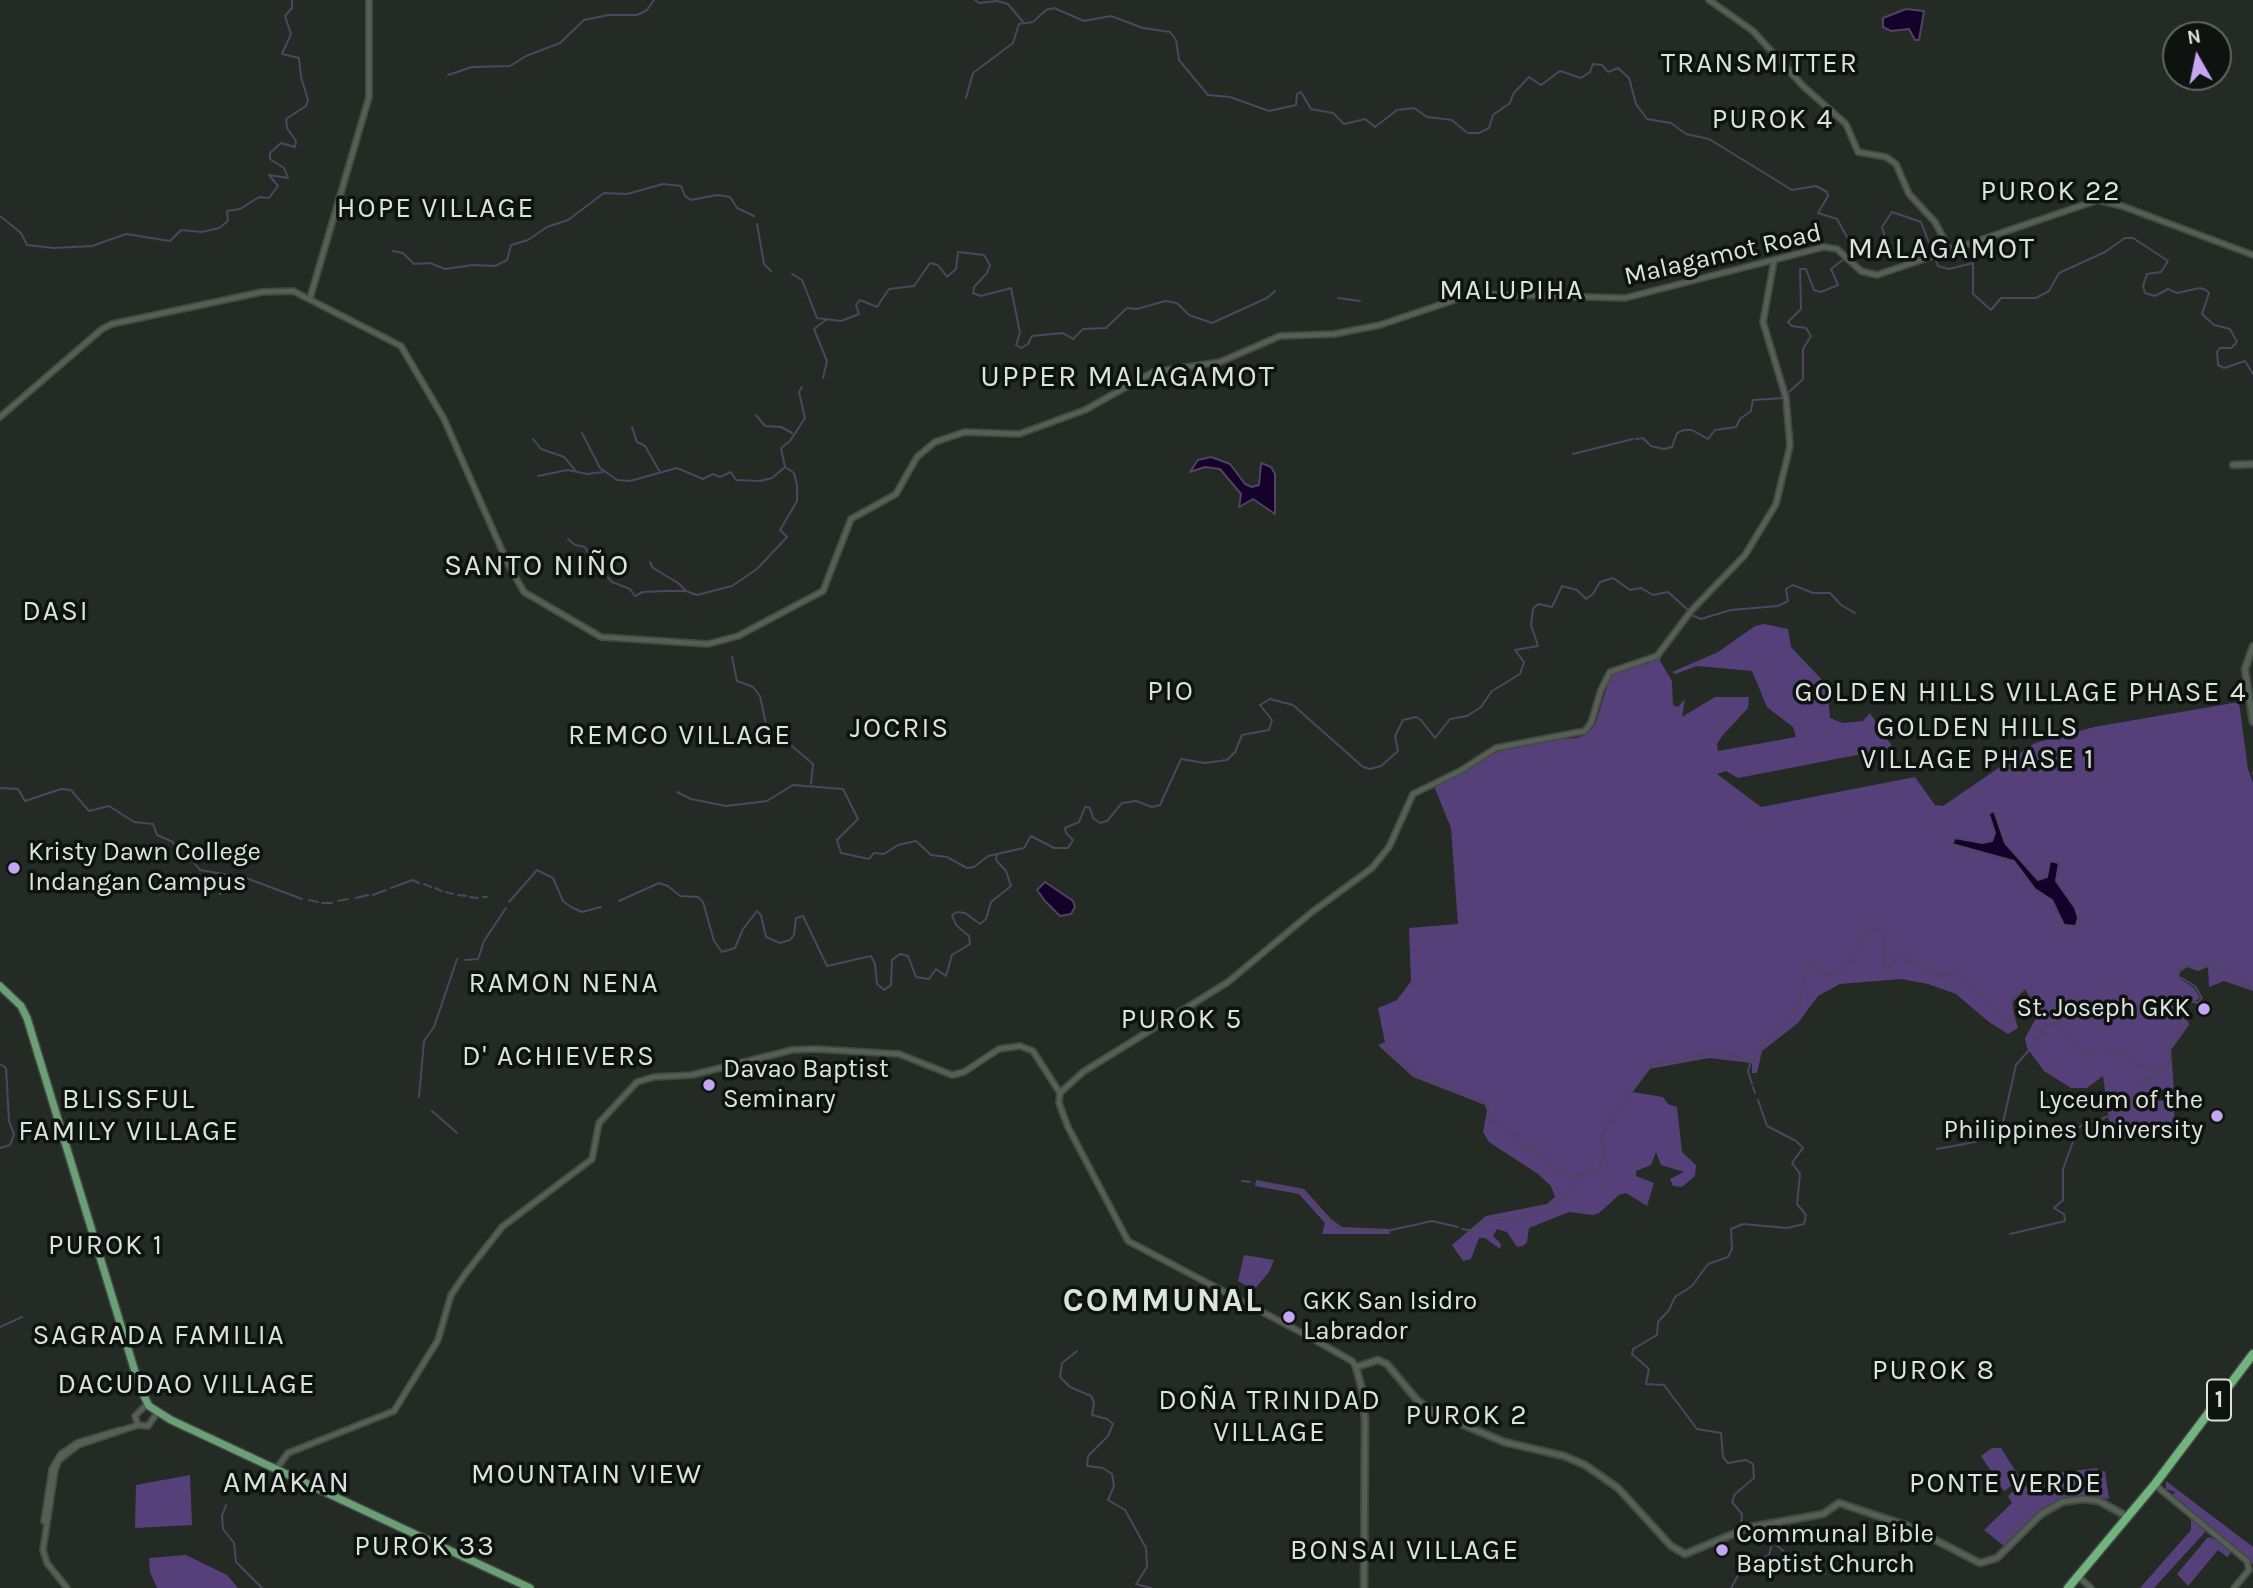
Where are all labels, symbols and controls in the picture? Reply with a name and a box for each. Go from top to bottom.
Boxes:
north arrow [2162,21,2232,91]
text: N [2186,25,2202,49]
district label: TRANSMITTER [1662,47,1858,81]
district label: PUROK 4 [1713,103,1833,137]
district label: PUROK 22 [1981,175,2121,209]
district label: HOPE VILLAGE [338,192,534,226]
street label: Malagamot Road [1621,217,1825,293]
district label: MALAGAMOT [1849,231,2035,267]
district label: MALUPIHA [1440,274,1584,308]
district label: UPPER MALAGAMOT [982,359,1274,395]
district label: SANTO NIÑO [445,548,629,584]
district label: DASI [23,595,89,629]
district label: PIO [1148,675,1194,709]
district label: GOLDEN HILLS VILLAGE PHASE 4 [1798,676,2244,710]
district label: GOLDEN HILLS VILLAGE PHASE 1 [1862,711,2094,777]
district label: JOCRIS [851,712,949,746]
district label: REMCO VILLAGE [570,719,790,753]
place label: Kristy Dawn College Indangan Campus [28,837,261,898]
marker: Kristy Dawn College Indangan Campus [6,860,22,876]
district label: RAMON NENA [470,967,658,1001]
place label: St. Joseph GKK [2017,993,2190,1025]
marker: St. Joseph GKK [2196,1001,2212,1017]
district label: PUROK 5 [1122,1003,1242,1037]
district label: D' ACHIEVERS [463,1040,655,1074]
place label: Davao Baptist Seminary [723,1054,889,1116]
marker: Davao Baptist Seminary [701,1077,717,1093]
district label: BLISSFUL FAMILY VILLAGE [20,1083,238,1149]
place label: Lyceum of the Philippines University [1944,1085,2203,1146]
marker: Lyceum of the Philippines University [2209,1108,2225,1124]
district label: PUROK 1 [49,1229,163,1263]
district label: COMMUNAL [1064,1282,1262,1322]
place label: GKK San Isidro Labrador [1303,1286,1477,1348]
marker: GKK San Isidro Labrador [1281,1309,1297,1325]
district label: SAGRADA FAMILIA [34,1319,284,1353]
district label: PUROK 8 [1873,1354,1995,1388]
district label: DACUDAO VILLAGE [59,1368,315,1402]
road number: 1 [2207,1380,2231,1420]
district label: DOÑA TRINIDAD VILLAGE [1160,1384,1380,1450]
district label: PUROK 2 [1406,1399,1528,1433]
district label: MOUNTAIN VIEW [473,1458,701,1492]
district label: AMAKAN [224,1465,350,1501]
district label: PONTE VERDE [1910,1467,2102,1501]
place label: Communal Bible Baptist Church [1736,1519,1934,1580]
district label: PUROK 33 [355,1530,495,1564]
district label: BONSAI VILLAGE [1292,1534,1518,1568]
marker: Communal Bible Baptist Church [1714,1542,1730,1558]

